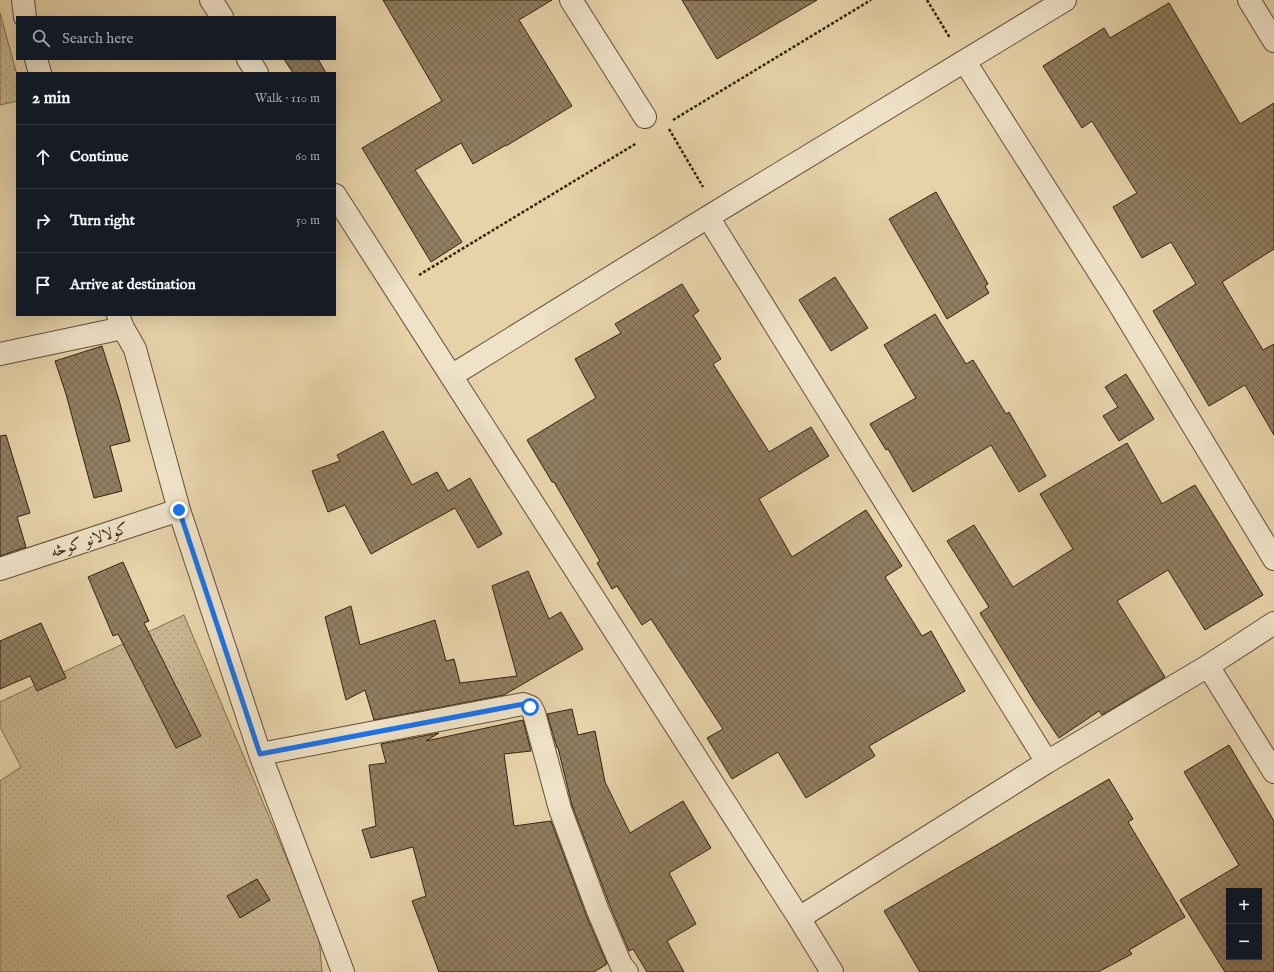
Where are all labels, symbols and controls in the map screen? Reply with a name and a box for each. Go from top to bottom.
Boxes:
search box [16,16,336,60]
icon: search [30,27,52,49]
text: Search here [62,29,133,48]
text: 2 min [32,88,70,109]
text: Walk · 110 m [255,90,320,107]
icon: ahead [32,146,54,168]
text: Continue [70,147,128,166]
text: 60 m [295,148,320,165]
icon: right [32,210,54,232]
text: Turn right [70,211,135,230]
text: 50 m [296,212,320,229]
icon: arrive [32,274,54,296]
text: Arrive at destination [70,275,196,294]
route end [170,501,188,519]
street label: کولالانو کوڅه [48,519,131,563]
route start [521,698,539,716]
map controls [1226,888,1262,960]
button: + [1226,888,1262,924]
button: − [1226,924,1262,960]

